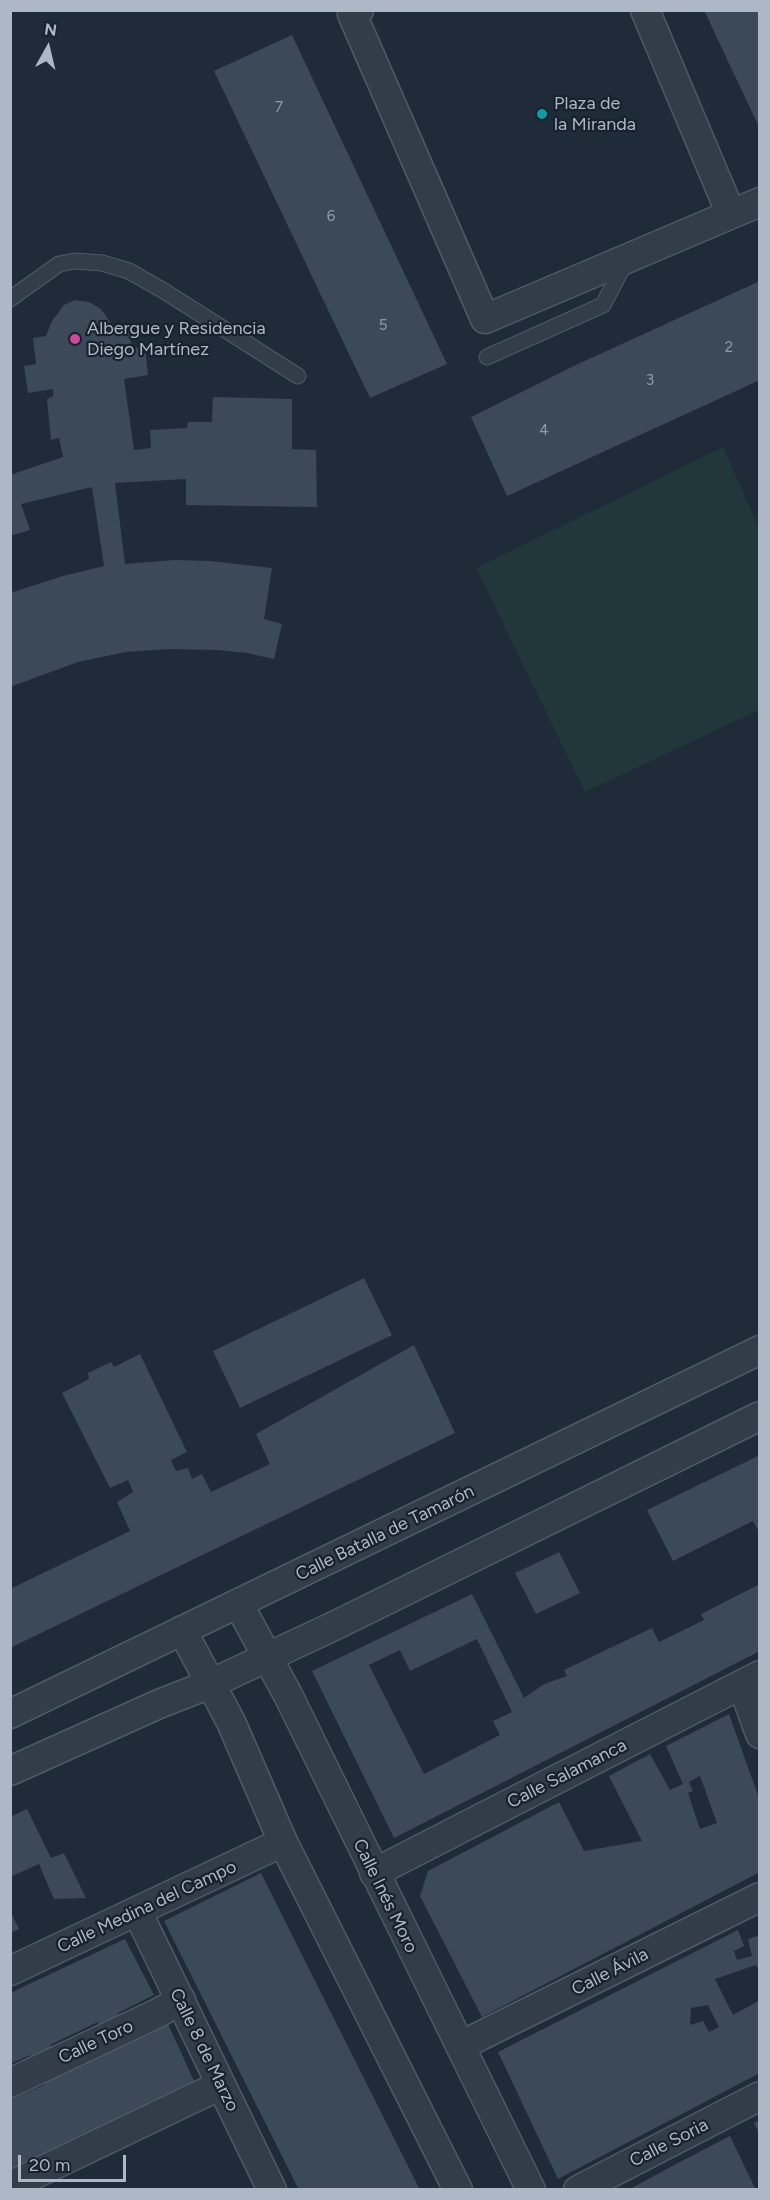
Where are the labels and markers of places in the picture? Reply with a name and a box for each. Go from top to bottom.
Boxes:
place label: Plaza de la Miranda [554,93,636,136]
marker: Plaza de la Miranda [535,107,549,121]
place label: Albergue y Residencia Diego Martínez [87,318,266,360]
marker: Albergue y Residencia Diego Martínez [68,332,82,346]

